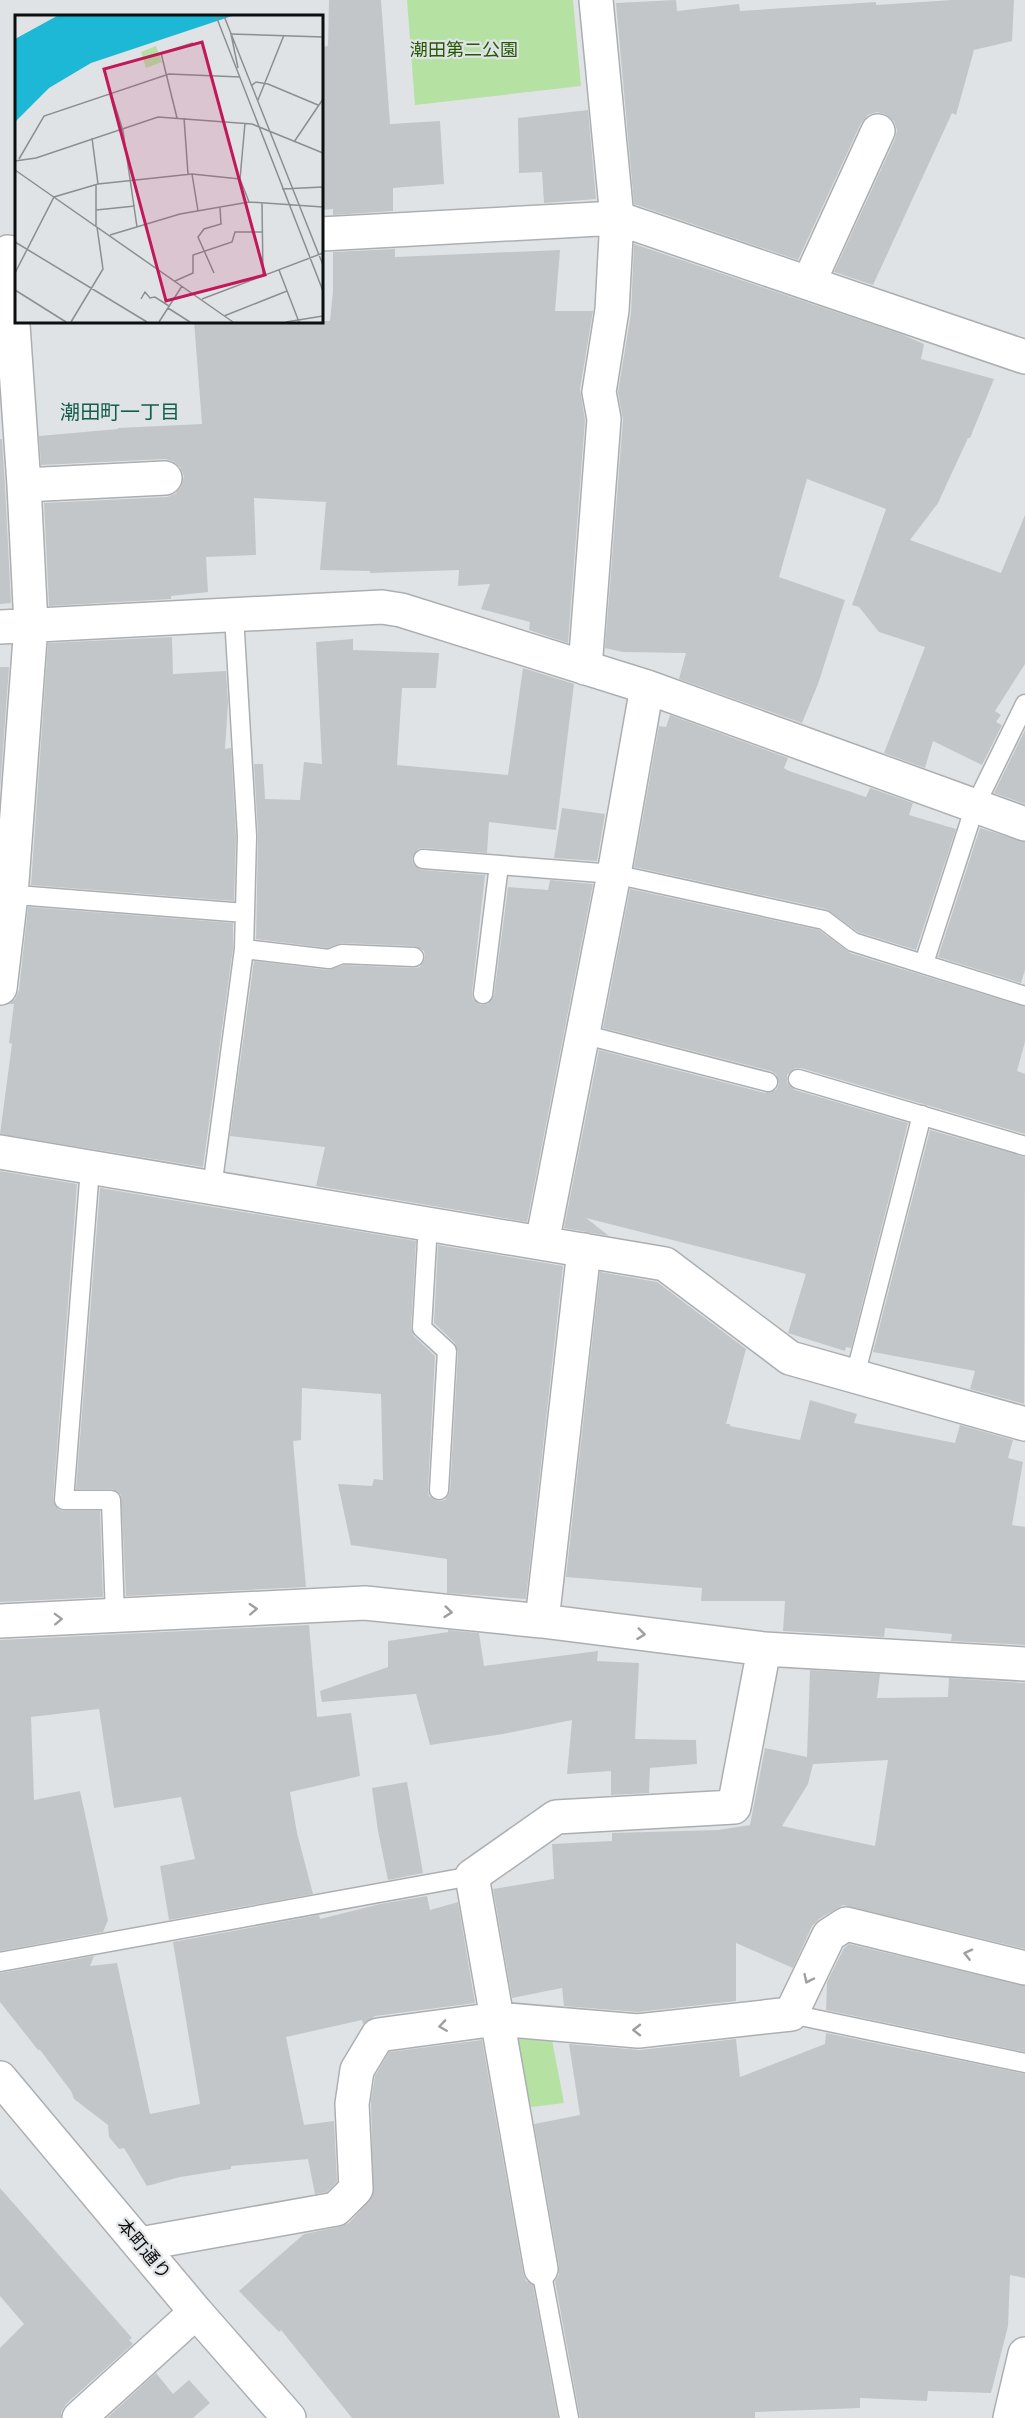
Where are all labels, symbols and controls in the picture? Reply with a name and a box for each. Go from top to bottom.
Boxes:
inset map [15,15,322,322]
park label: 潮田第二公園 [410,39,518,60]
district label: 潮田町一丁目 [60,400,180,424]
one-way arrow [249,1603,258,1616]
one-way arrow [443,1605,452,1618]
one-way arrow [54,1613,63,1626]
one-way arrow [637,1627,646,1639]
one-way arrow [963,1948,973,1961]
one-way arrow [804,1972,816,1983]
one-way arrow [438,2020,447,2032]
one-way arrow [632,2024,641,2036]
street label: 本町通り [113,2214,176,2283]

